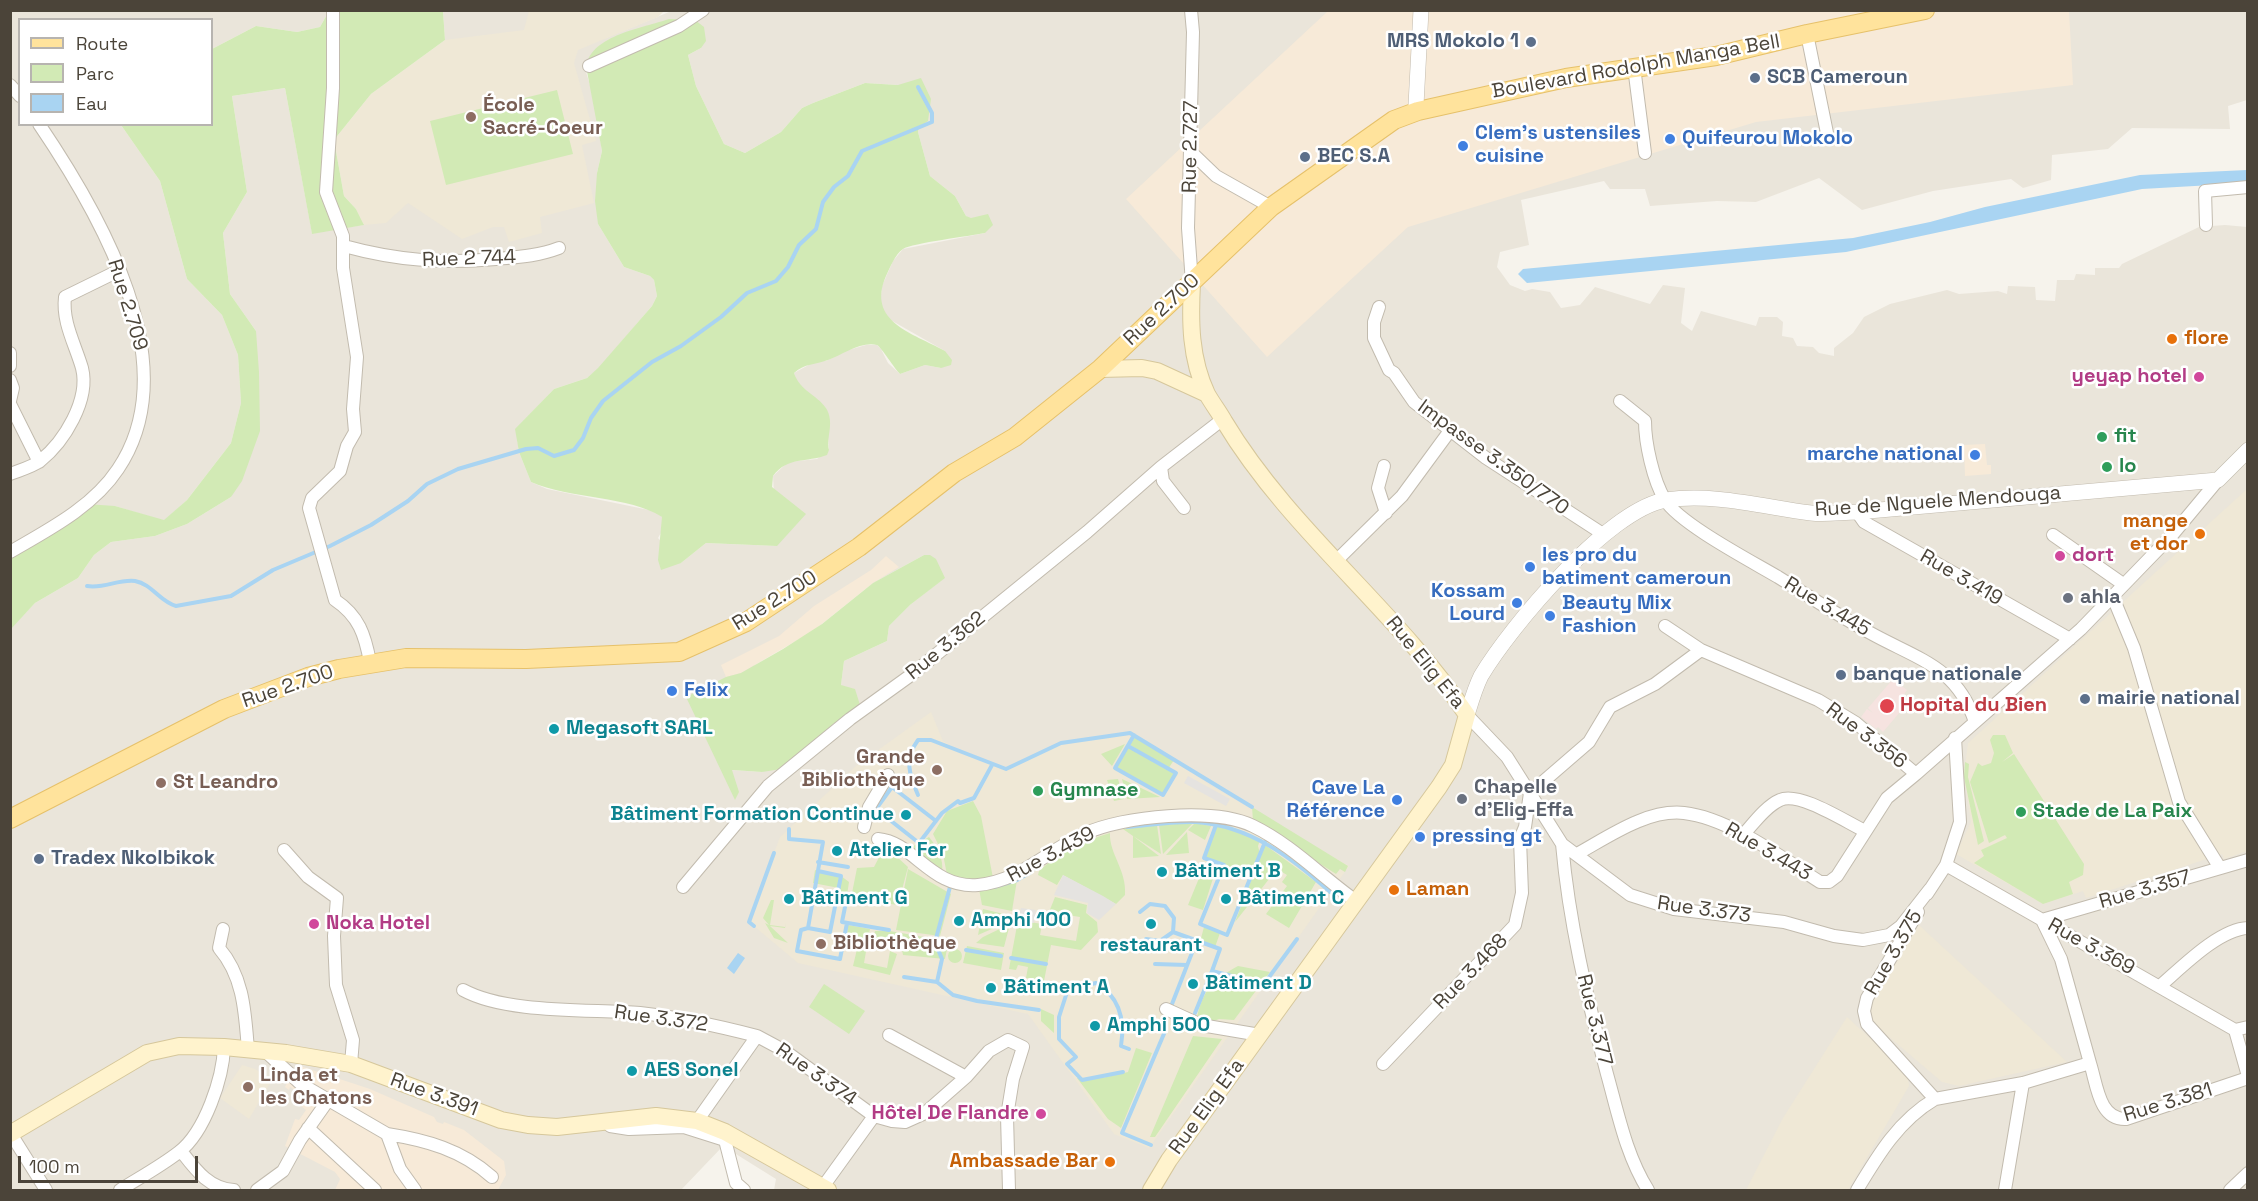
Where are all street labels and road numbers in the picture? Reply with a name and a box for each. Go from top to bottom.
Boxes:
street label: Boulevard Rodolph Manga Bell [1490,30,1782,104]
street label: Rue 2.727 [1178,101,1204,193]
street label: Rue 2 744 [422,245,516,273]
street label: Rue 2.709 [102,256,152,354]
street label: Rue 2.700 [1119,269,1205,351]
street label: Impasse 3.350/770 [1413,395,1573,521]
street label: Rue de Nguele Mendouga [1814,481,2062,523]
street label: Rue 3.419 [1915,545,2007,611]
street label: Rue 2.700 [728,566,822,636]
street label: Rue 3.445 [1780,572,1874,642]
street label: Rue 3.362 [901,607,991,685]
street label: Rue Elig Efa [1380,612,1470,714]
street label: Rue 2.700 [239,660,337,714]
street label: Rue 3.356 [1821,698,1911,774]
street label: Rue 3.443 [1720,818,1816,886]
street label: Rue 3.439 [1003,822,1099,888]
street label: Rue 3.357 [2096,865,2194,915]
street label: Rue 3.373 [1656,892,1752,928]
street label: Rue 3.375 [1860,906,1928,1000]
street label: Rue 3.369 [2043,913,2139,981]
street label: Rue 3.468 [1429,929,1513,1015]
street label: Rue 3.377 [1571,972,1617,1068]
street label: Rue 3.372 [613,1001,709,1037]
street label: Rue 3.374 [771,1038,861,1112]
street label: Rue Elig Efa [1164,1055,1250,1159]
street label: Rue 3.391 [387,1068,481,1122]
street label: Rue 3.381 [2121,1078,2215,1128]

